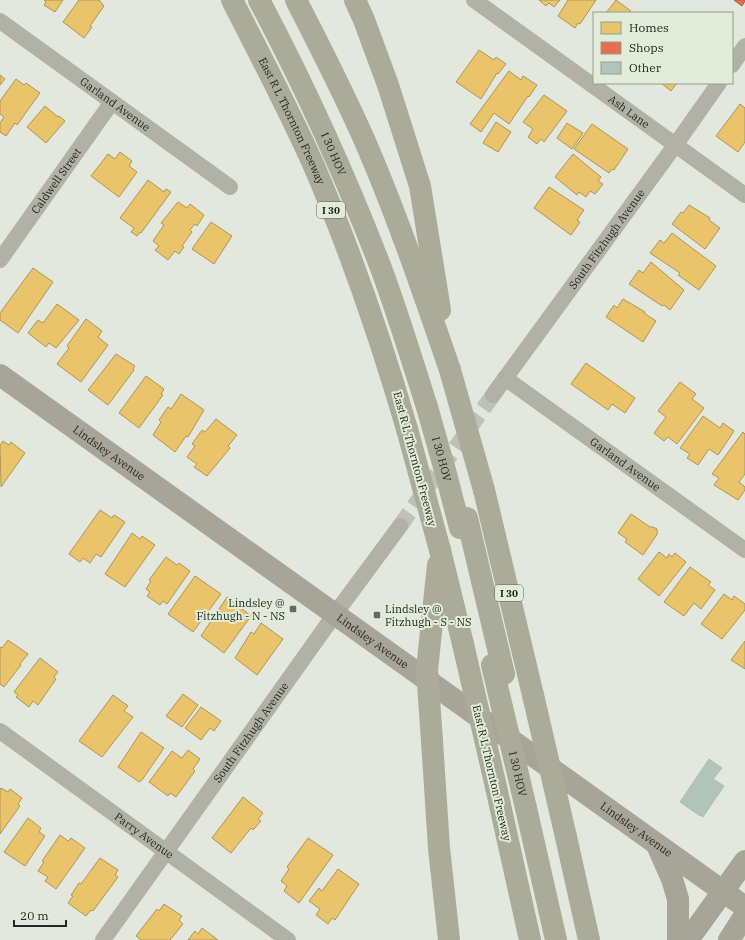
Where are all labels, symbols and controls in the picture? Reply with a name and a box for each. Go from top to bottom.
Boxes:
legend [593,12,733,84]
text: Homes [629,20,669,35]
text: Shops [629,40,664,55]
street label: East R L Thornton Freeway [255,55,328,187]
text: Other [629,60,662,75]
street label: Garland Avenue [77,74,153,134]
street label: Ash Lane [606,92,653,131]
street label: I 30 HOV [318,130,350,178]
street label: Caldwell Street [28,145,84,217]
street label: South Fitzhugh Avenue [566,186,648,292]
road number: I 30 [317,202,345,218]
street label: East R L Thornton Freeway [390,390,440,528]
street label: Lindsley Avenue [70,422,148,483]
street label: Garland Avenue [587,434,663,494]
street label: I 30 HOV [429,435,455,483]
road number: I 30 [495,585,523,601]
place label: Lindsley @ Fitzhugh - N - NS [196,596,285,623]
place label: Lindsley @ Fitzhugh - S - NS [385,602,471,629]
marker: Lindsley @ Fitzhugh - N - NS [288,604,298,614]
marker: Lindsley @ Fitzhugh - S - NS [372,610,382,620]
street label: Lindsley Avenue [334,611,412,672]
street label: South Fitzhugh Avenue [210,679,291,785]
street label: East R L Thornton Freeway [470,704,514,842]
street label: I 30 HOV [506,750,530,799]
street label: Lindsley Avenue [598,799,675,860]
street label: Parry Avenue [112,809,177,862]
scale bar [14,902,66,928]
text: 20 m [20,908,49,923]

